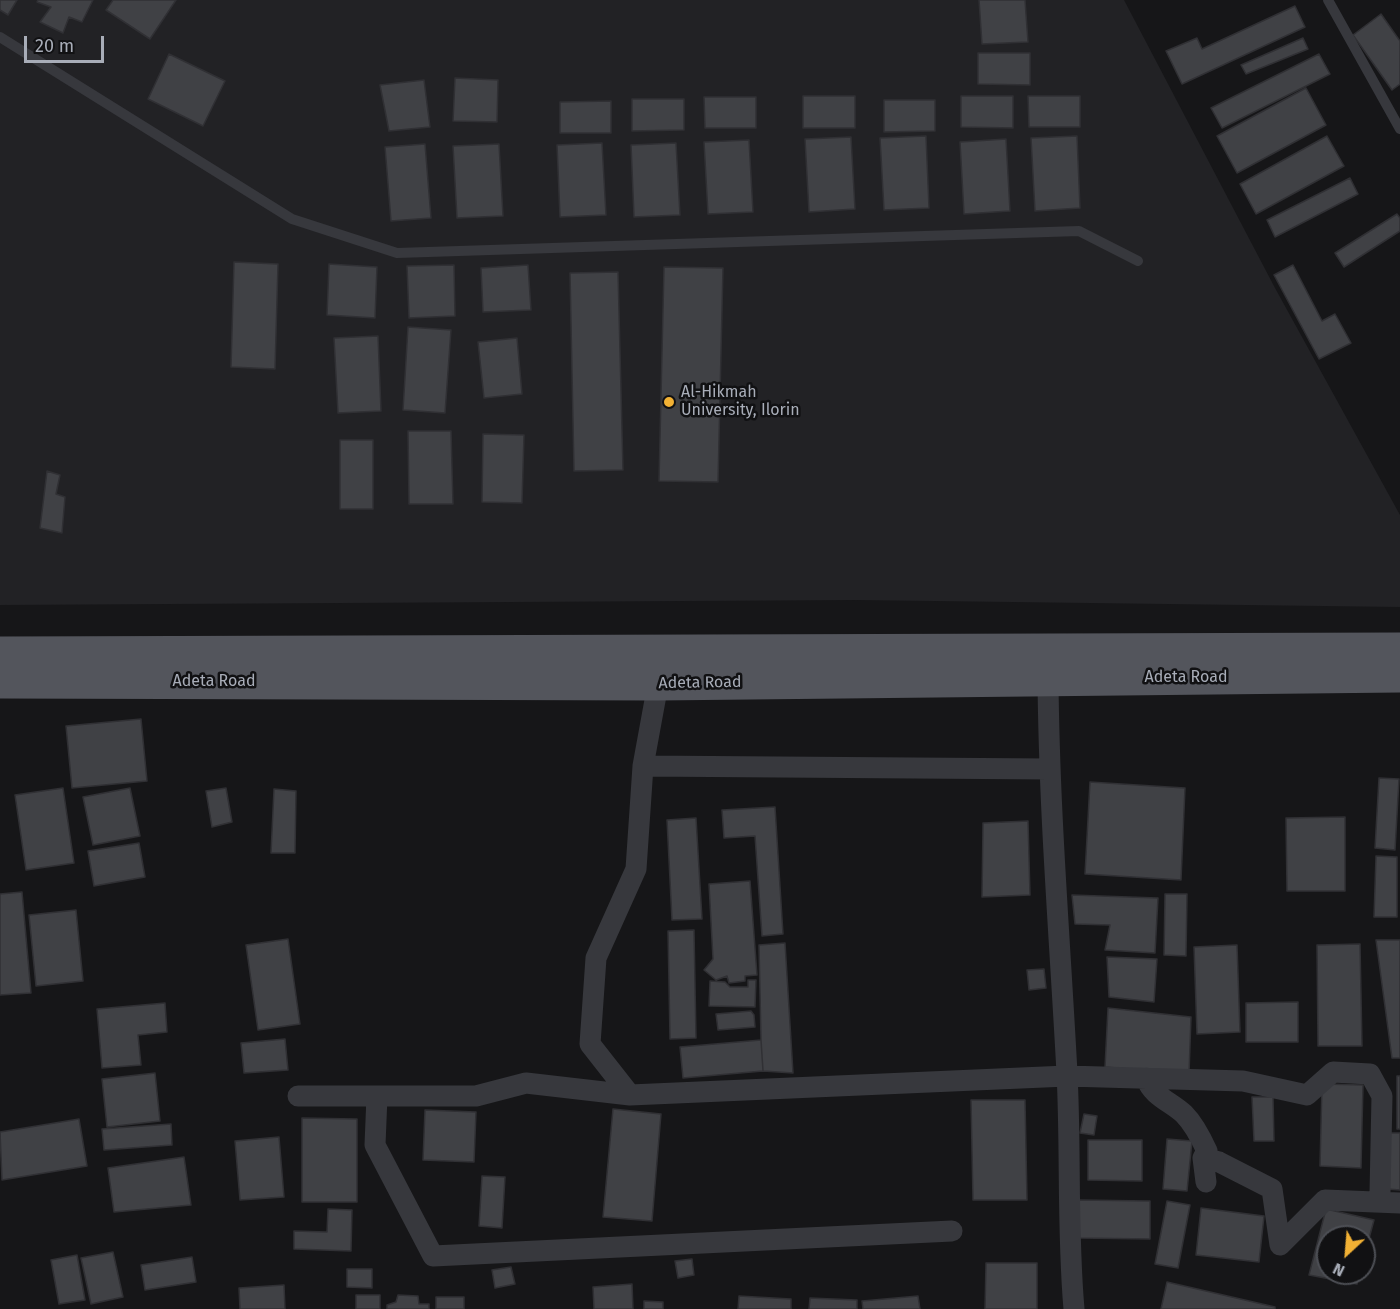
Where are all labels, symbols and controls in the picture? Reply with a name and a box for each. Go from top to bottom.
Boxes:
scale bar [27,24,106,62]
text: 20 m [35,35,74,57]
place label: Al-Hikmah University, Ilorin [681,383,800,421]
marker: Al-Hikmah University, Ilorin [662,395,676,409]
street label: Adeta Road [1145,668,1227,688]
street label: Adeta Road [173,672,255,692]
street label: Adeta Road [658,673,742,693]
north arrow [1316,1225,1376,1285]
text: N [1330,1259,1348,1281]

